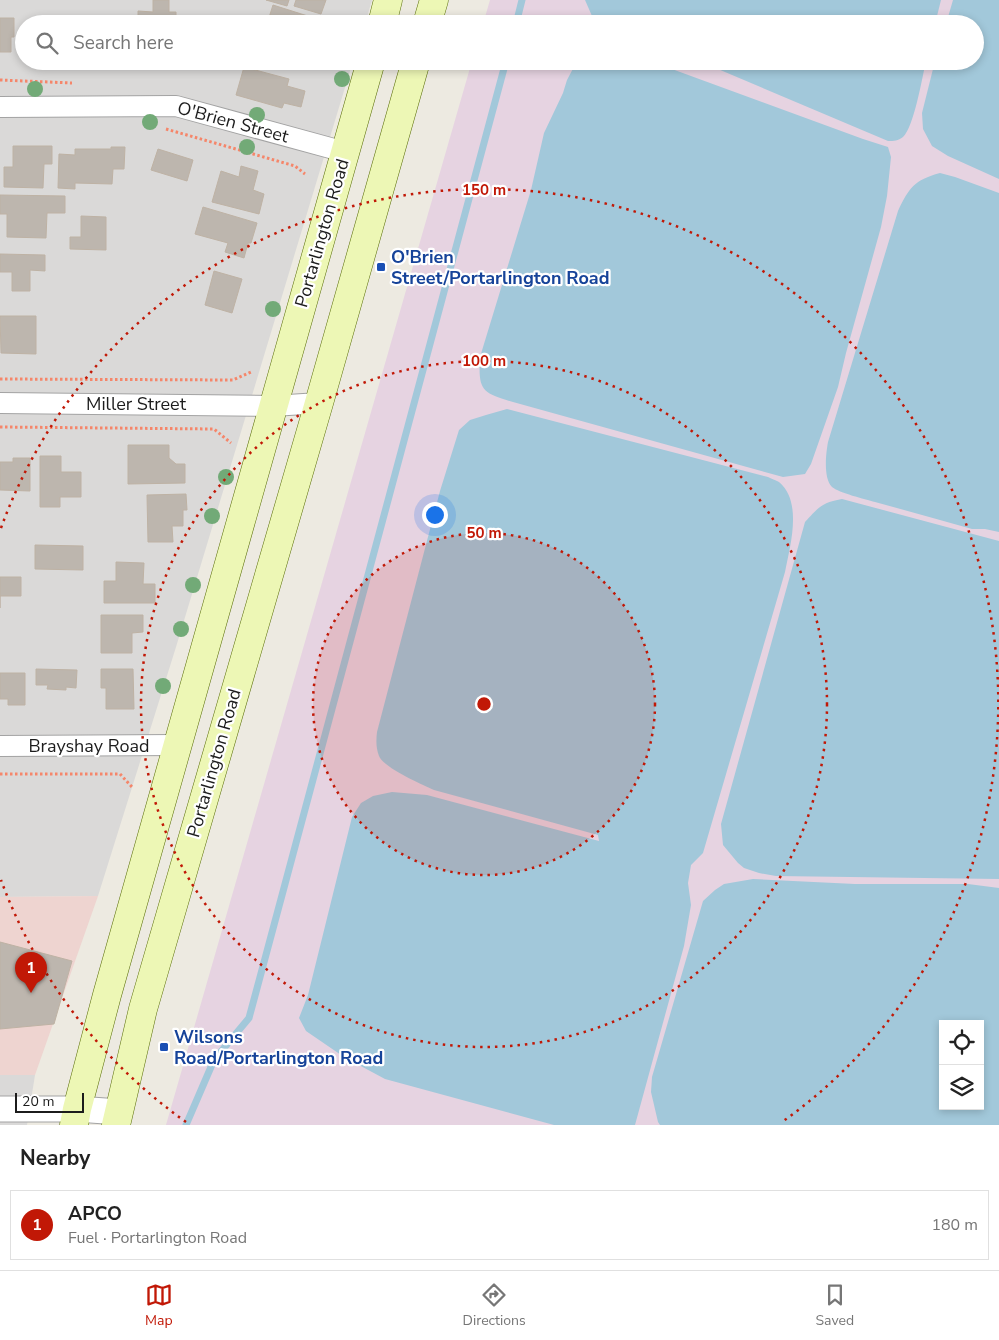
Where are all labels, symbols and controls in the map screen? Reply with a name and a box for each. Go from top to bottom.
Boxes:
search box [15,15,984,70]
icon: search [33,29,61,57]
text: Search here [73,30,174,56]
street label: O'Brien Street [175,96,292,149]
street label: Portarlington Road [289,156,355,310]
text: 150 m [462,180,506,200]
place label: O'Brien Street/Portarlington Road [391,245,609,290]
marker: O'Brien Street/Portarlington Road [375,261,387,273]
text: 100 m [462,351,506,371]
street label: Miller Street [86,392,187,416]
your location [422,502,448,528]
text: 50 m [466,523,502,543]
street label: Portarlington Road [181,686,247,840]
centre of rings [475,695,493,713]
street label: Brayshay Road [28,734,150,758]
pin: 1 [15,952,47,993]
map controls [939,1020,984,1110]
button: locate [939,1020,984,1065]
place label: Wilsons Road/Portarlington Road [174,1025,383,1070]
marker: Wilsons Road/Portarlington Road [158,1041,170,1053]
button: layers [939,1065,984,1110]
scale bar [15,1090,84,1113]
text: 20 m [22,1092,54,1111]
text: Nearby [20,1144,90,1172]
text: APCO [68,1201,122,1227]
text: 1 [32,1214,42,1236]
text: 180 m [931,1214,978,1236]
text: Fuel · Portarlington Road [68,1227,247,1249]
tab: Map [145,1281,173,1330]
tab: Directions [463,1281,526,1330]
tab: Saved [815,1281,854,1330]

